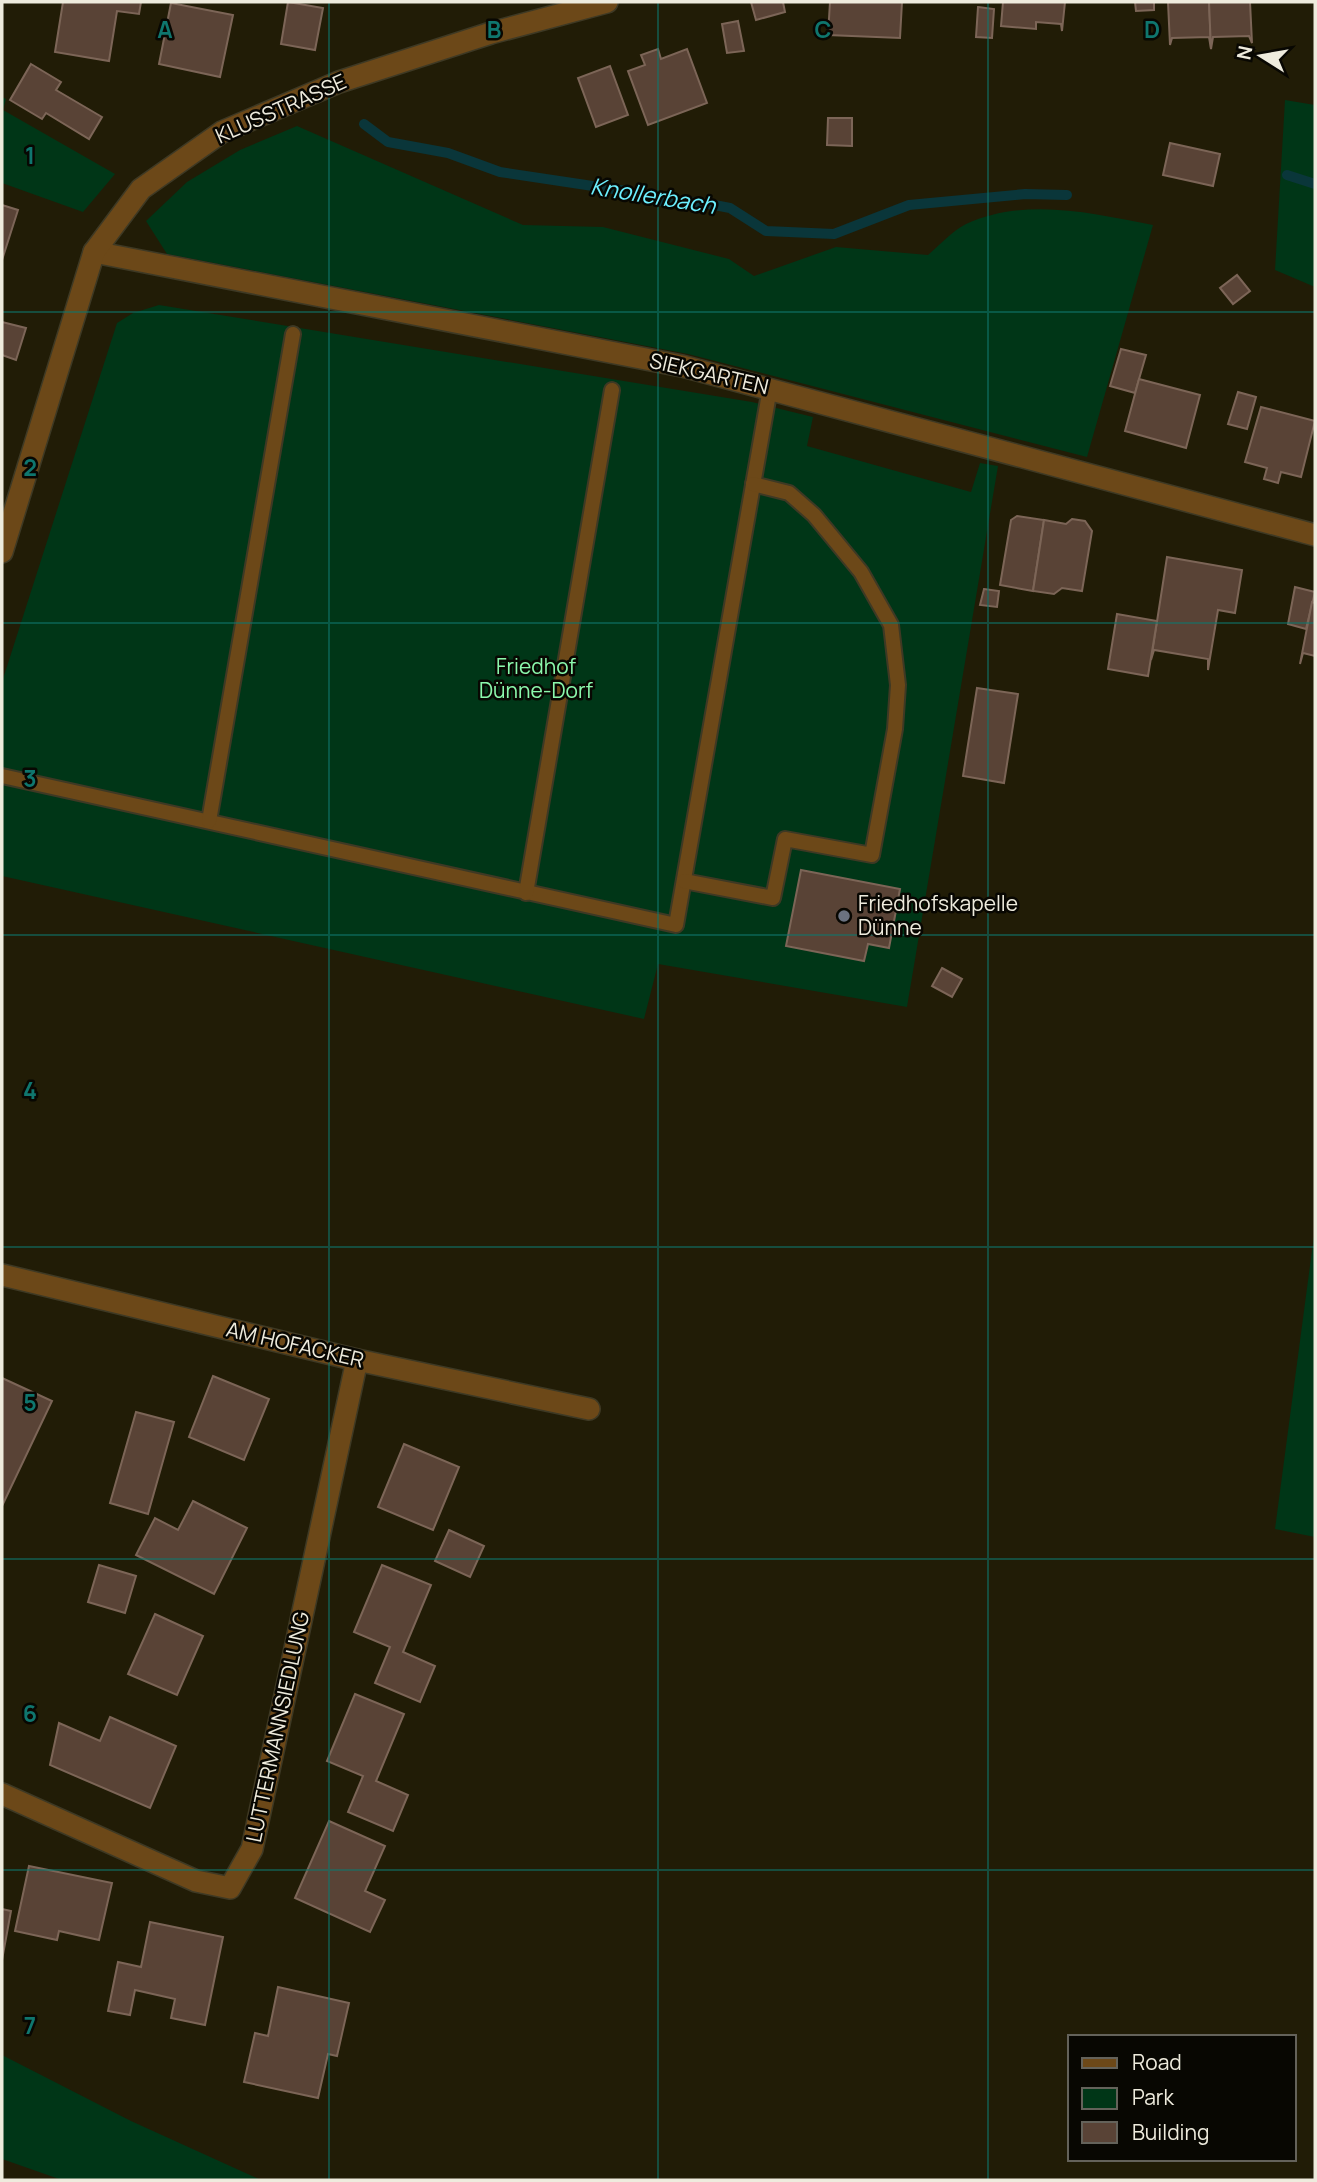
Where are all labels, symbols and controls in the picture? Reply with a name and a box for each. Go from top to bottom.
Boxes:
text: A [157,13,173,45]
text: B [487,13,501,45]
text: C [815,13,832,45]
text: D [1144,13,1160,45]
north arrow [1226,21,1296,91]
text: N [1230,44,1258,62]
street label: KLUSSTRASSE [211,67,350,149]
text: 1 [25,139,35,171]
water label: Knollerbach [588,169,719,221]
street label: SIEKGARTEN [647,346,772,400]
text: 2 [23,451,37,483]
park label: Friedhof Dünne-Dorf [479,652,594,704]
text: 3 [23,762,37,794]
place label: Friedhofskapelle Dünne [858,889,1018,941]
marker: Friedhofskapelle Dünne [836,908,852,924]
text: 4 [23,1074,37,1106]
street label: AM HOFACKER [224,1315,367,1373]
text: 5 [23,1386,37,1418]
street label: LUTTERMANNSIEDLUNG [239,1609,315,1845]
text: 6 [23,1697,37,1729]
text: 7 [24,2009,36,2041]
legend [1068,2035,1296,2161]
text: Road [1132,2048,1182,2076]
text: Park [1132,2083,1174,2111]
text: Building [1132,2118,1209,2146]

